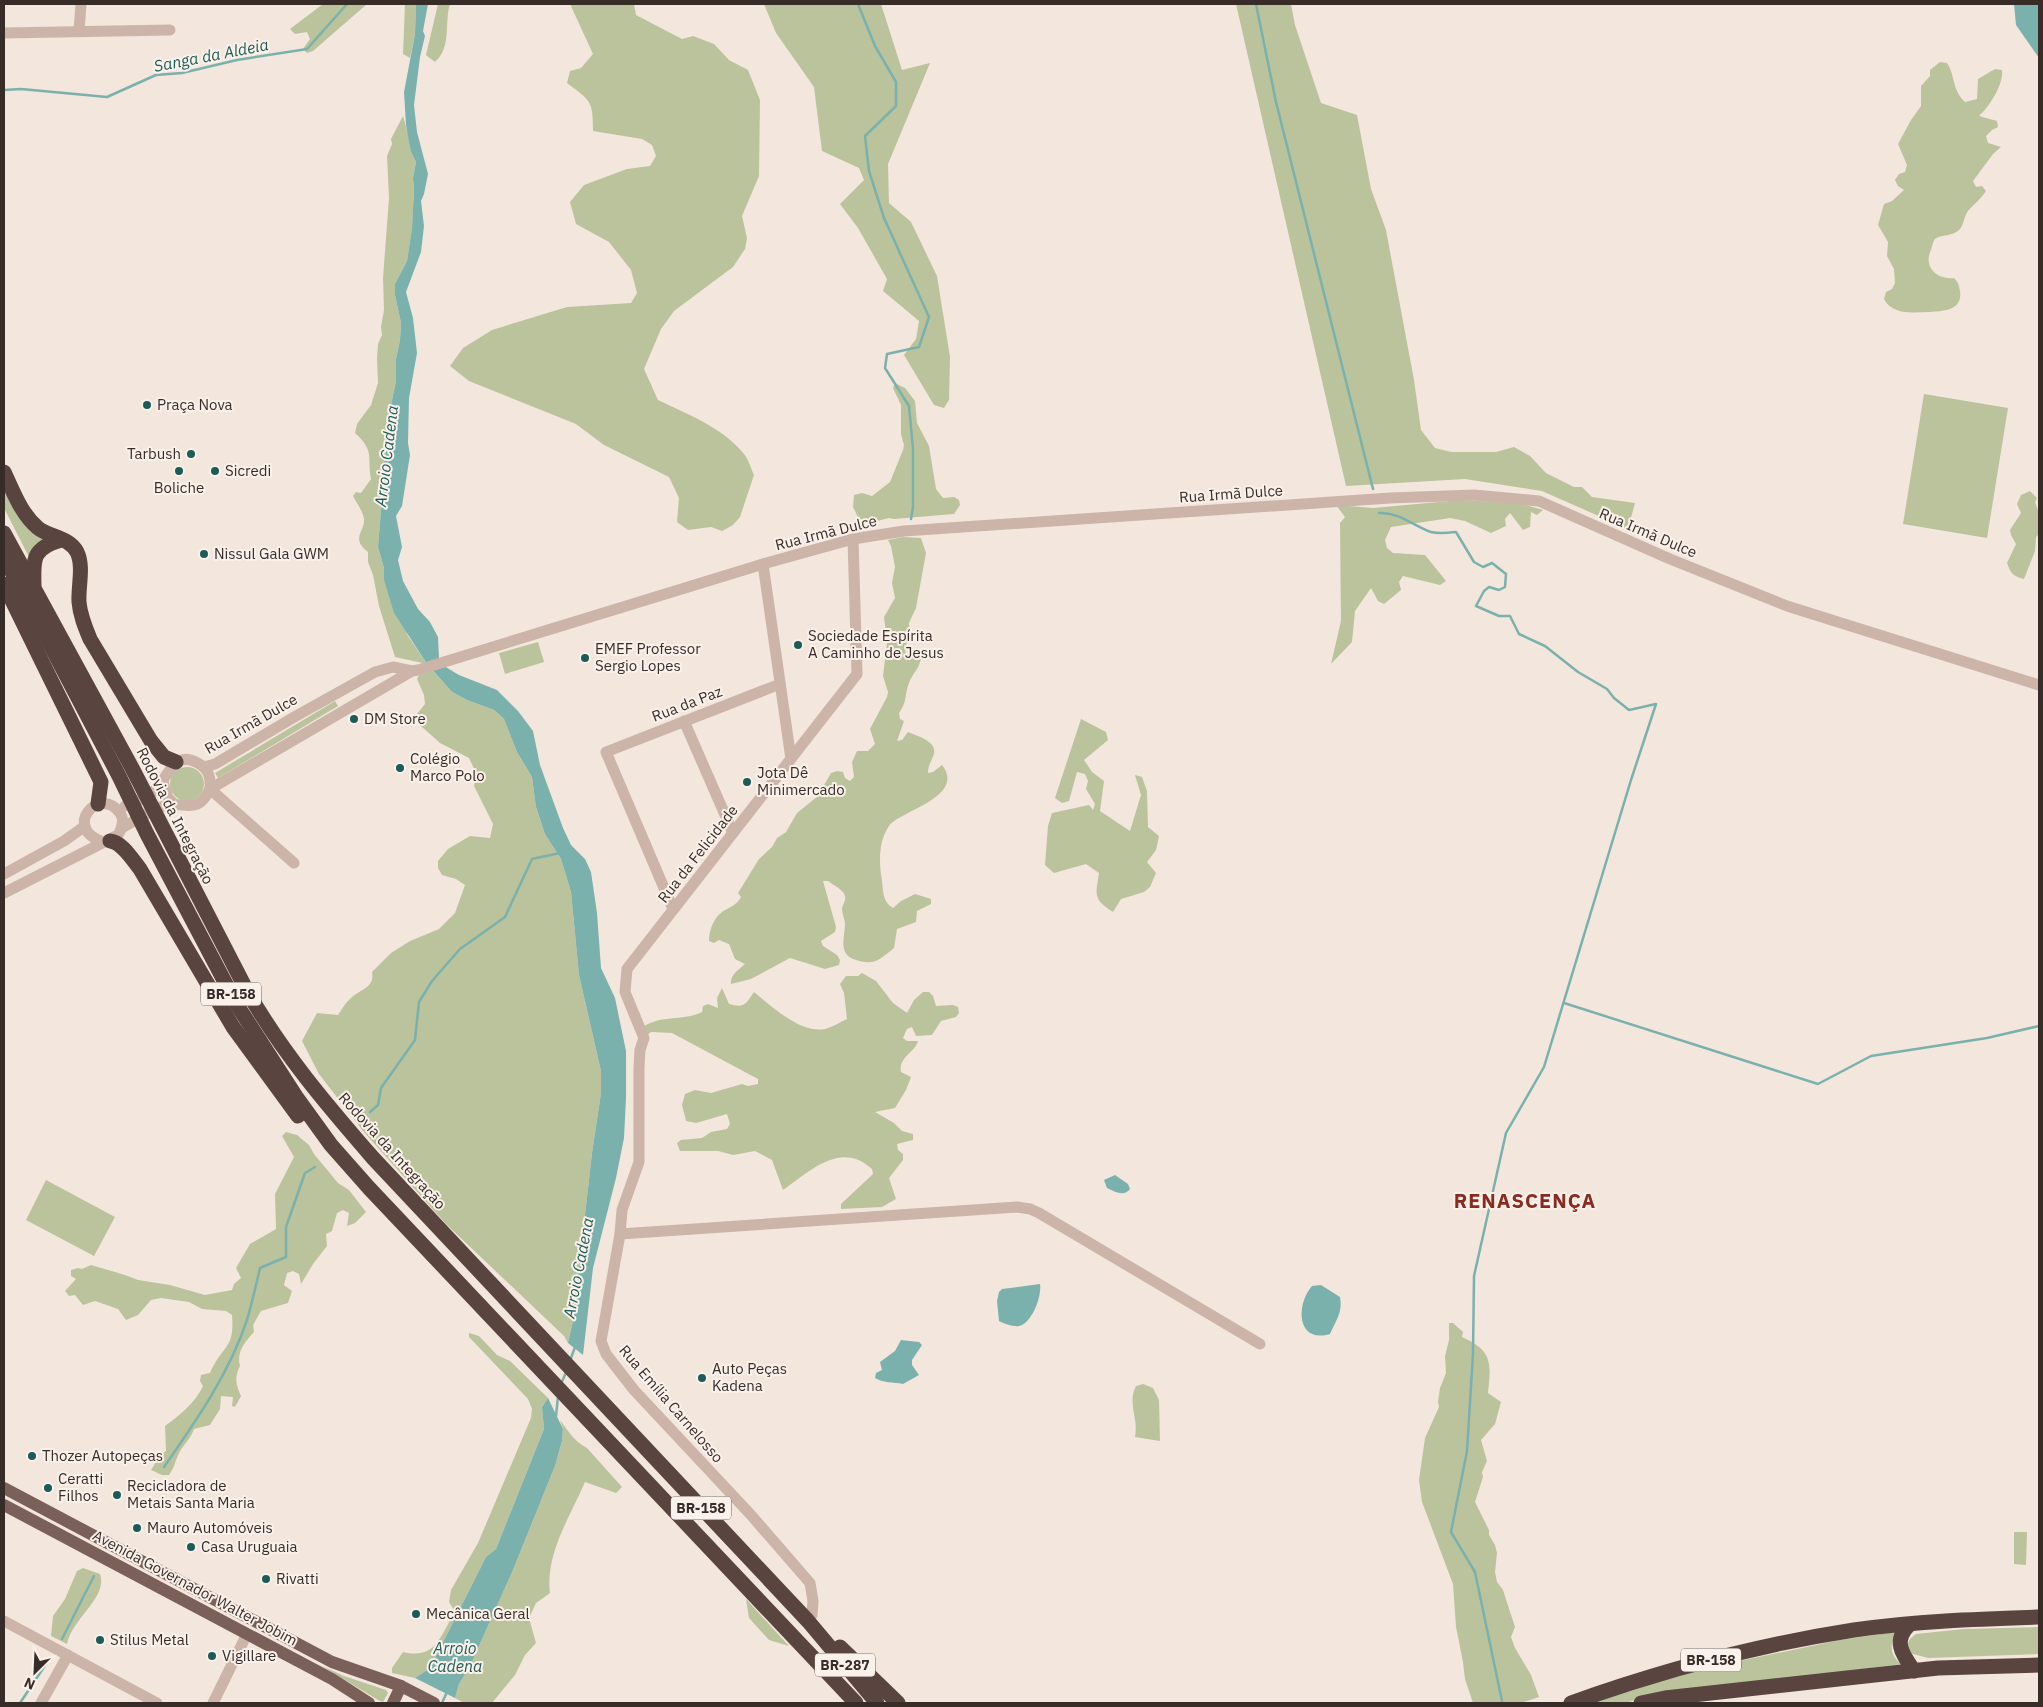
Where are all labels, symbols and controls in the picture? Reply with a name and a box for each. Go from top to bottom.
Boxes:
water label: Sanga da Aldeia [152,34,270,76]
place label: Praça Nova [157,395,233,414]
marker: Praça Nova [141,399,153,411]
water label: Arroio Cadena [370,404,402,509]
place label: Tarbush [127,444,181,463]
marker: Tarbush [185,448,197,460]
place label: Sicredi [225,461,271,480]
marker: Boliche [173,465,185,477]
marker: Sicredi [209,465,221,477]
place label: Boliche [154,478,204,497]
street label: Rua Irmã Dulce [1178,480,1284,507]
street label: Rua Irmã Dulce [1597,503,1700,562]
street label: Rua Irmã Dulce [773,511,879,554]
place label: Nissul Gala GWM [214,544,329,563]
marker: Nissul Gala GWM [198,548,210,560]
place label: Sociedade Espírita A Caminho de Jesus [808,626,944,662]
place label: EMEF Professor Sergio Lopes [595,639,701,675]
marker: Sociedade Espírita A Caminho de Jesus [792,639,804,651]
marker: EMEF Professor Sergio Lopes [579,652,591,664]
street label: Rua da Paz [649,681,725,726]
street label: Rua Irmã Dulce [201,689,301,758]
place label: DM Store [364,709,426,728]
marker: DM Store [348,713,360,725]
street label: Rodovia da Integração [133,744,218,887]
place label: Colégio Marco Polo [410,749,485,785]
marker: Colégio Marco Polo [394,762,406,774]
place label: Jota Dê Minimercado [757,763,845,799]
marker: Jota Dê Minimercado [741,776,753,788]
street label: Rua da Felicidade [654,801,742,906]
road number: BR-158 [201,982,261,1006]
street label: Rodovia da Integração [335,1088,450,1213]
district label: RENASCENÇA [1454,1187,1596,1214]
water label: Arroio Cadena [558,1216,598,1321]
street label: Rua Emília Carnelosso [615,1341,728,1466]
place label: Auto Peças Kadena [712,1359,787,1395]
marker: Auto Peças Kadena [696,1372,708,1384]
place label: Thozer Autopeças [42,1446,163,1465]
marker: Thozer Autopeças [26,1450,38,1462]
place label: Ceratti Filhos [58,1469,103,1505]
place label: Recicladora de Metais Santa Maria [127,1476,255,1512]
marker: Ceratti Filhos [42,1482,54,1494]
marker: Recicladora de Metais Santa Maria [111,1489,123,1501]
road number: BR-158 [671,1496,731,1520]
place label: Mauro Automóveis [147,1518,273,1537]
marker: Mauro Automóveis [131,1522,143,1534]
street label: Avenida Governador Walter Jobim [90,1525,301,1650]
place label: Casa Uruguaia [201,1537,298,1556]
marker: Casa Uruguaia [185,1541,197,1553]
place label: Rivatti [276,1569,319,1588]
marker: Rivatti [260,1573,272,1585]
place label: Mecânica Geral [426,1604,530,1623]
marker: Mecânica Geral [410,1608,422,1620]
place label: Stilus Metal [110,1630,189,1649]
marker: Stilus Metal [94,1634,106,1646]
water label: Arroio Cadena [428,1638,482,1676]
place label: Vigillare [222,1646,276,1665]
north arrow [10,1647,60,1697]
road number: BR-158 [1681,1648,1741,1672]
marker: Vigillare [206,1650,218,1662]
road number: BR-287 [815,1654,875,1676]
text: N [21,1674,38,1694]

